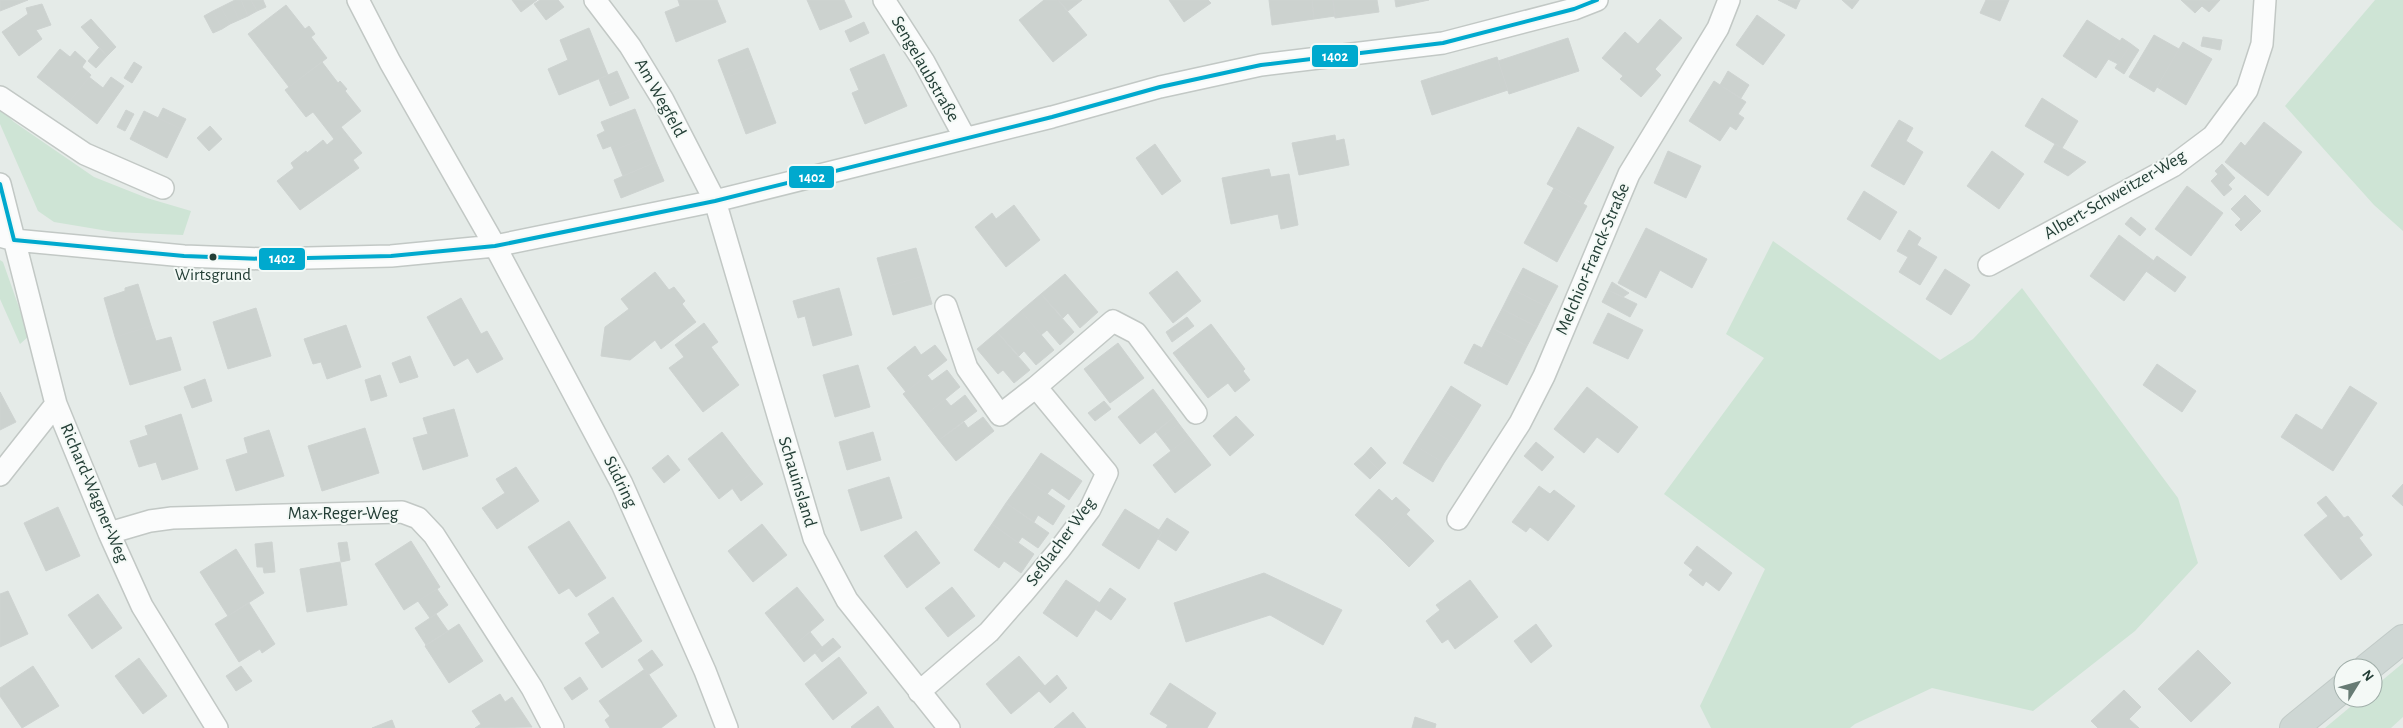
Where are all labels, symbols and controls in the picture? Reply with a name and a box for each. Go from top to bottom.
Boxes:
street label: Sengelaubstraße [888,13,962,125]
line badge: 1402 [1311,44,1359,68]
text: 1402 [1322,50,1348,64]
street label: Am Wegfeld [631,56,689,140]
street label: Albert-Schweitzer-Weg [2041,147,2189,243]
line badge: 1402 [788,165,835,189]
text: 1402 [799,171,825,185]
street label: Melchior-Franck-Straße [1553,181,1633,337]
line badge: 1402 [258,247,306,271]
marker: Wirtsgrund [208,252,218,262]
text: 1402 [269,252,295,266]
place label: Wirtsgrund [175,266,251,283]
street label: Richard-Wagner-Weg [57,421,132,565]
street label: Schauinsland [775,435,819,529]
street label: Südring [600,453,640,511]
street label: Seßlacher Weg [1023,494,1099,590]
street label: Max-Reger-Weg [288,505,399,523]
north arrow [2333,658,2383,708]
text: N [2359,668,2376,684]

